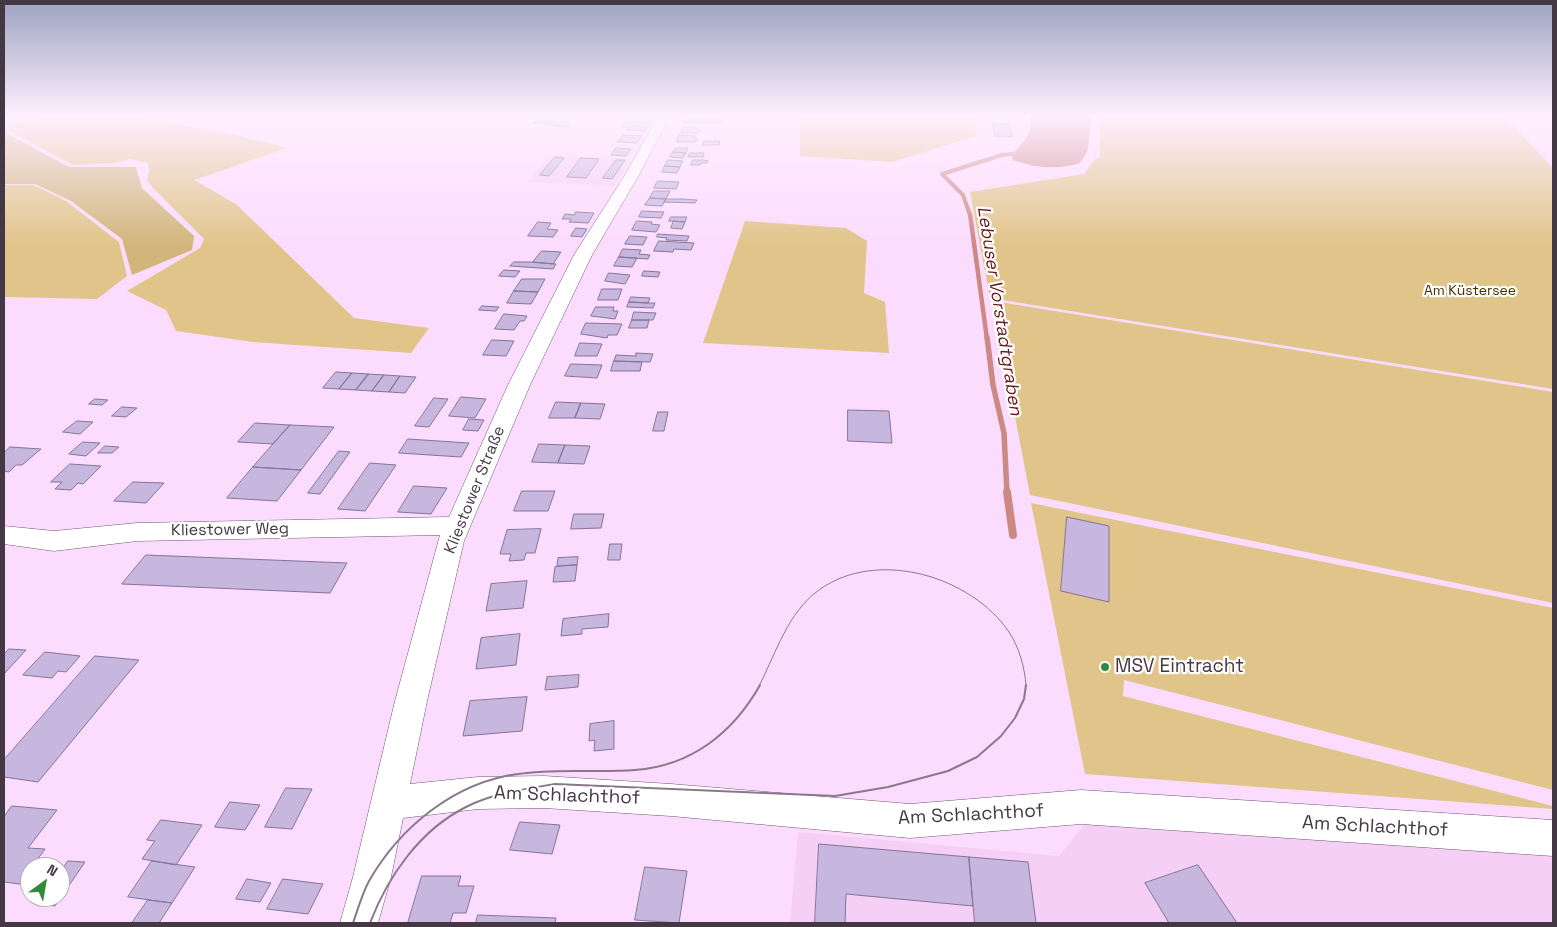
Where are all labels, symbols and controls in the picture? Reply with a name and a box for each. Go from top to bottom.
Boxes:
water label: Lebuser Vorstadtgraben [972,205,1026,417]
park label: Am Küstersee [1424,283,1516,299]
street label: Kliestower Straße [441,423,509,557]
street label: Kliestower Weg [171,519,289,541]
place label: MSV Eintracht [1115,656,1244,678]
marker: MSV Eintracht [1099,661,1111,673]
street label: Am Schlachthof [494,782,640,810]
street label: Am Schlachthof [897,800,1045,830]
street label: Am Schlachthof [1301,812,1449,842]
north arrow [20,857,70,907]
text: N [44,860,61,880]

